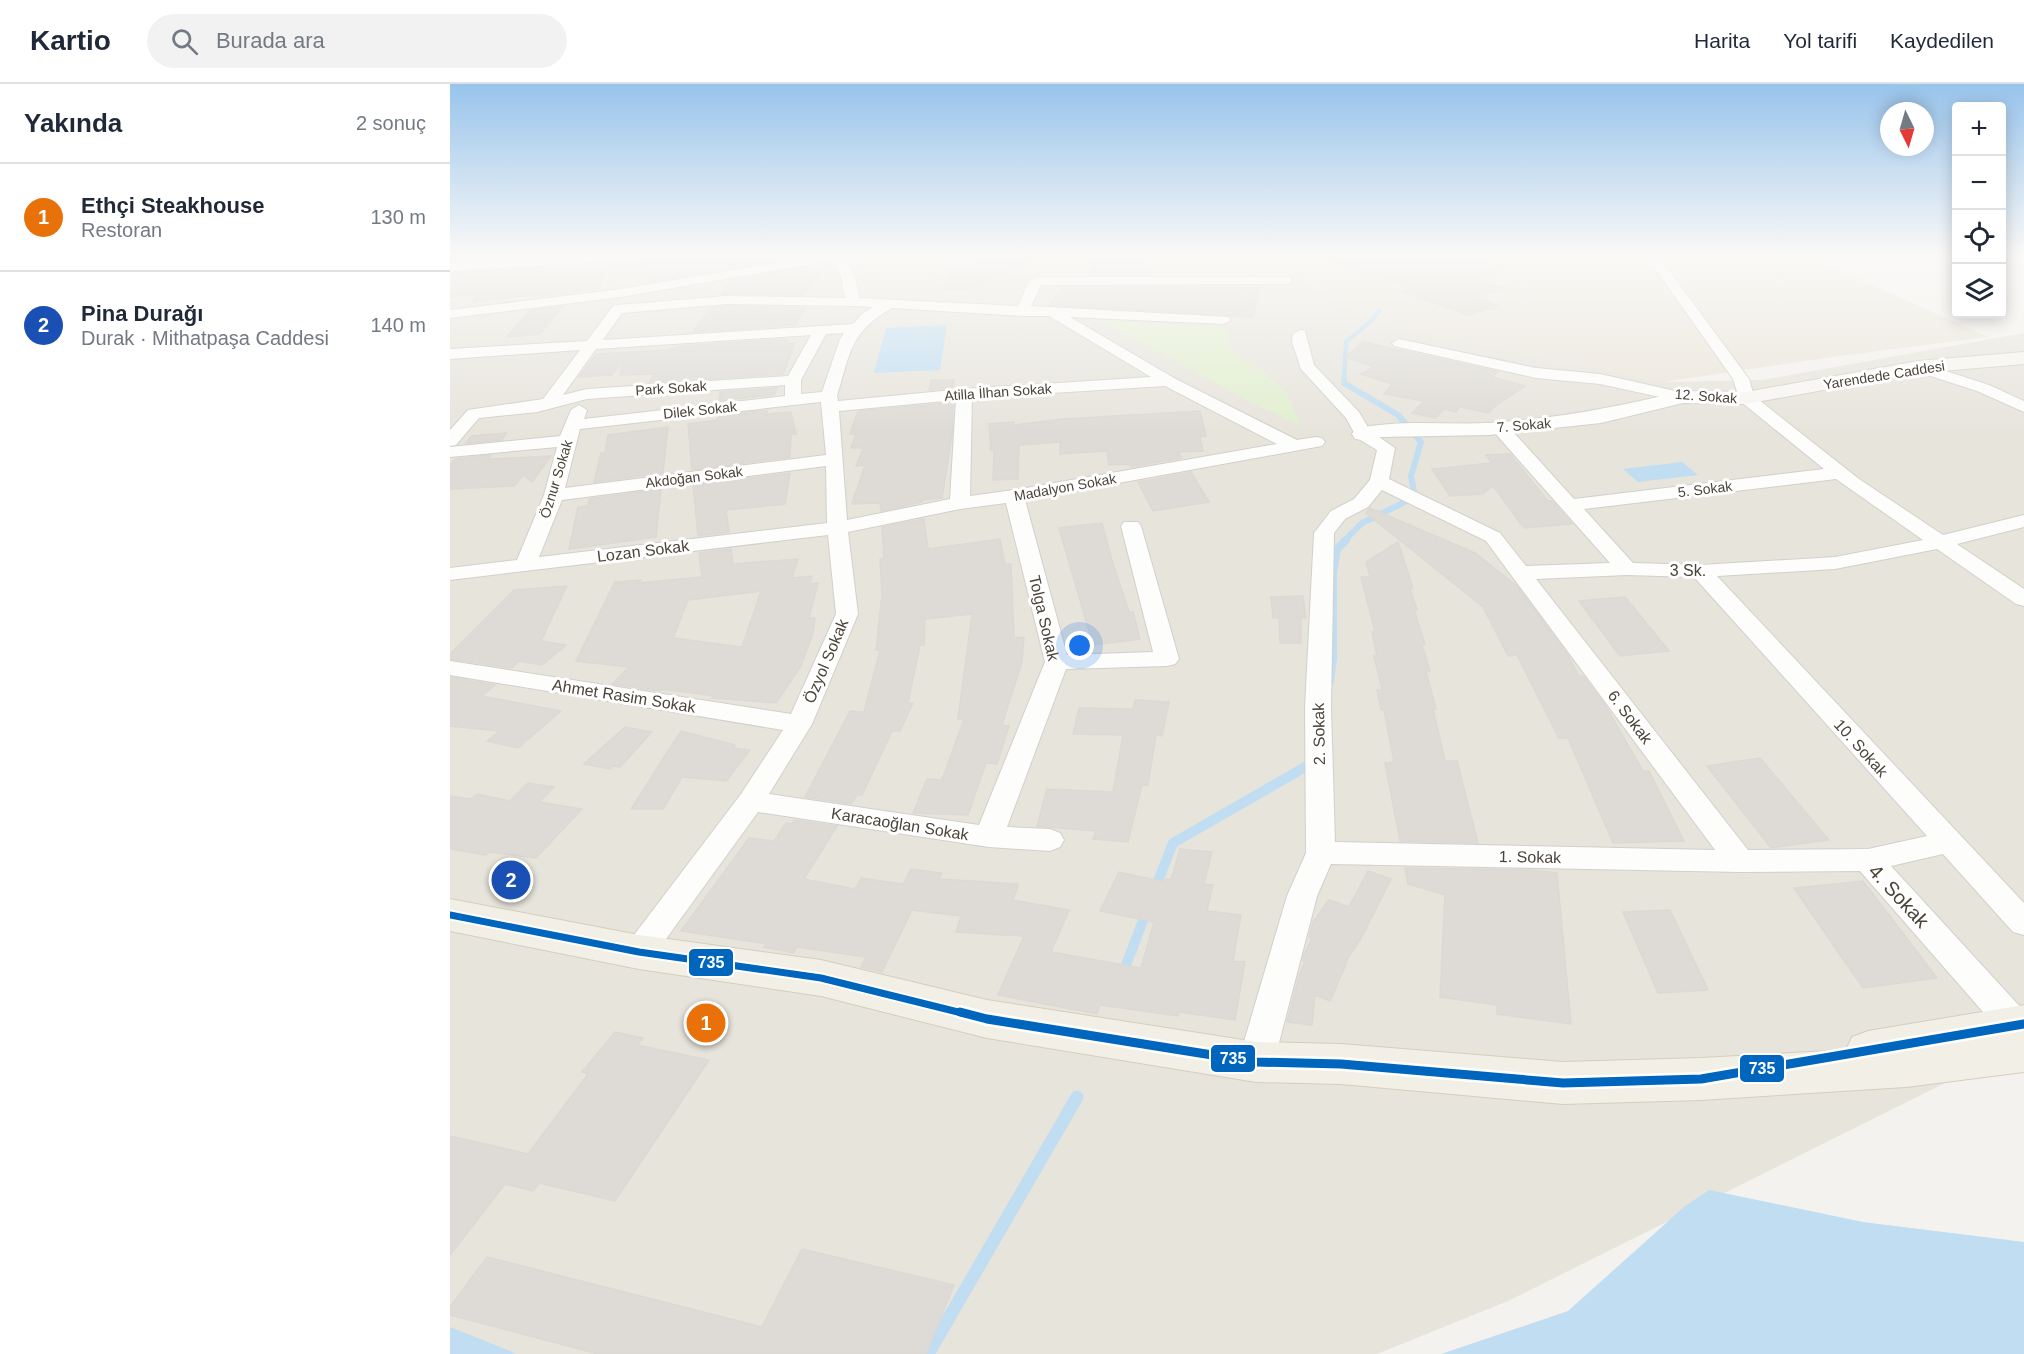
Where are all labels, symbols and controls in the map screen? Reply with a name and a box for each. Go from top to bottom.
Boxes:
search box [147,14,567,68]
text: Kartio [30,25,111,56]
icon: search [168,25,201,58]
text: Burada ara [216,28,325,53]
text: Harita [1694,29,1750,52]
text: Yol tarifi [1783,29,1857,52]
text: Kaydedilen [1890,29,1994,52]
north arrow [1880,102,1934,156]
map controls [1952,102,2006,318]
button: + [1952,102,2006,156]
text: Yakında [24,108,122,138]
text: 2 sonuç [356,112,426,134]
button: − [1952,156,2006,210]
text: Ethçi Steakhouse [81,193,264,218]
text: 1 [38,206,49,228]
text: 130 m [370,206,426,228]
button: locate [1952,210,2006,264]
text: Restoran [81,219,162,241]
button: layers [1952,264,2006,318]
text: Pina Durağı [81,301,203,326]
text: 2 [38,314,49,336]
text: 140 m [370,314,426,336]
text: Durak · Mithatpaşa Caddesi [81,327,329,349]
street label: Yarendede Caddesi [1822,357,1946,393]
street label: Park Sokak [635,377,708,398]
street label: Atilla İlhan Sokak [944,379,1053,404]
street label: 12. Sokak [1674,386,1739,406]
street label: Dilek Sokak [662,398,739,422]
street label: 7. Sokak [1496,415,1553,435]
street label: Öznur Sokak [536,437,576,520]
street label: Akdoğan Sokak [644,463,745,491]
street label: Madalyon Sokak [1013,470,1118,504]
street label: 5. Sokak [1677,478,1734,500]
street label: Lozan Sokak [596,537,691,565]
street label: 3 Sk. [1670,562,1706,579]
street label: Tolga Sokak [1026,574,1062,663]
street label: Özyol Sokak [801,615,852,706]
your location [1065,631,1094,660]
street label: Ahmet Rasim Sokak [551,676,698,716]
street label: 6. Sokak [1604,687,1656,748]
street label: 2. Sokak [1310,702,1328,765]
street label: 10. Sokak [1831,716,1892,781]
street label: Karacaoğlan Sokak [830,805,971,843]
street label: 1. Sokak [1499,848,1562,866]
pin: 2 [492,858,530,902]
street label: 4. Sokak [1864,860,1934,933]
line badge: 735 [688,948,734,977]
text: 735 [698,954,724,971]
pin: 1 [686,1000,726,1046]
line badge: 735 [1210,1044,1256,1073]
text: 735 [1220,1050,1246,1067]
line badge: 735 [1739,1054,1785,1083]
text: 735 [1749,1060,1775,1077]

